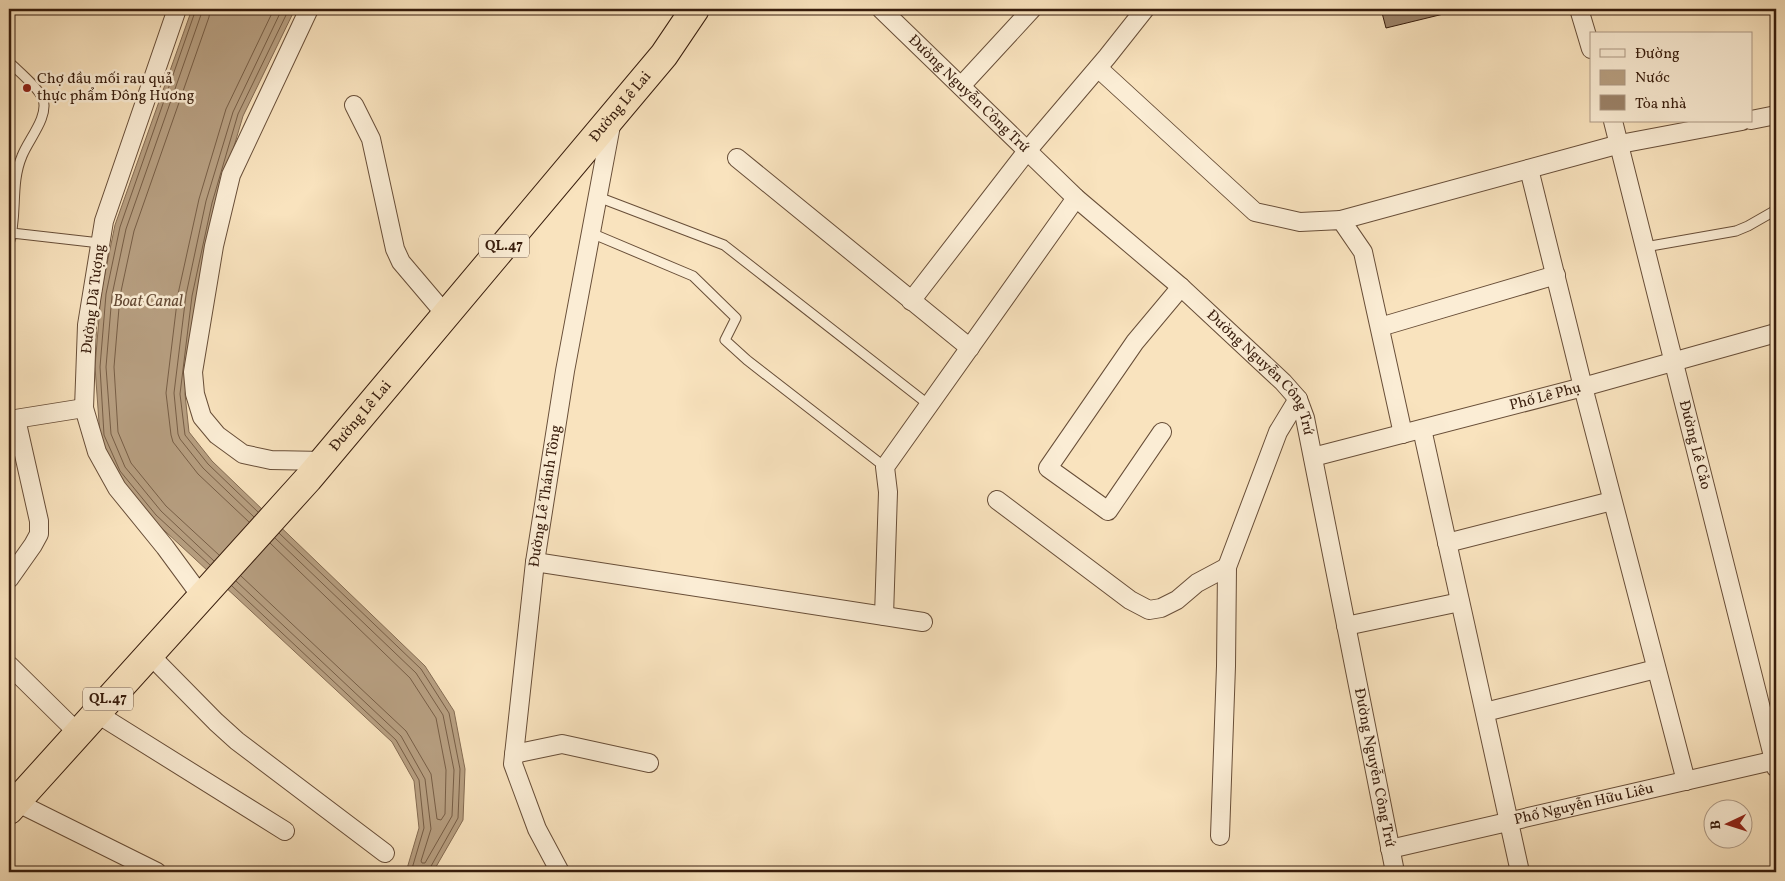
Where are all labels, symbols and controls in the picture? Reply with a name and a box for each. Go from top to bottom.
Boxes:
street label: Đường Nguyễn Công Trứ [903,30,1034,158]
legend [1590,32,1752,122]
text: Đường [1635,44,1680,65]
street label: Đường Lê Lai [585,67,656,147]
text: Nước [1635,68,1670,89]
place label: Chợ đầu mối rau quả thực phẩm Đông Hương [37,69,195,107]
marker: Chợ đầu mối rau quả thực phẩm Đông Hương [21,82,33,94]
text: Tòa nhà [1635,94,1687,115]
road number: QL.47 [479,235,529,258]
street label: Đường Dã Tượng [77,243,111,355]
water label: Boat Canal [113,291,183,313]
street label: Đường Nguyễn Công Trứ [1202,305,1319,437]
street label: Đường Lê Lai [325,376,397,456]
street label: Phố Lê Phụ [1507,377,1583,416]
street label: Đường Lê Cảo [1673,398,1716,492]
street label: Đường Lê Thánh Tông [524,423,567,569]
street label: Đường Nguyễn Công Trứ [1348,686,1400,849]
road number: QL.47 [83,688,133,711]
street label: Phố Nguyễn Hữu Liêu [1512,778,1656,831]
north arrow [1702,798,1752,848]
text: B [1707,819,1726,830]

